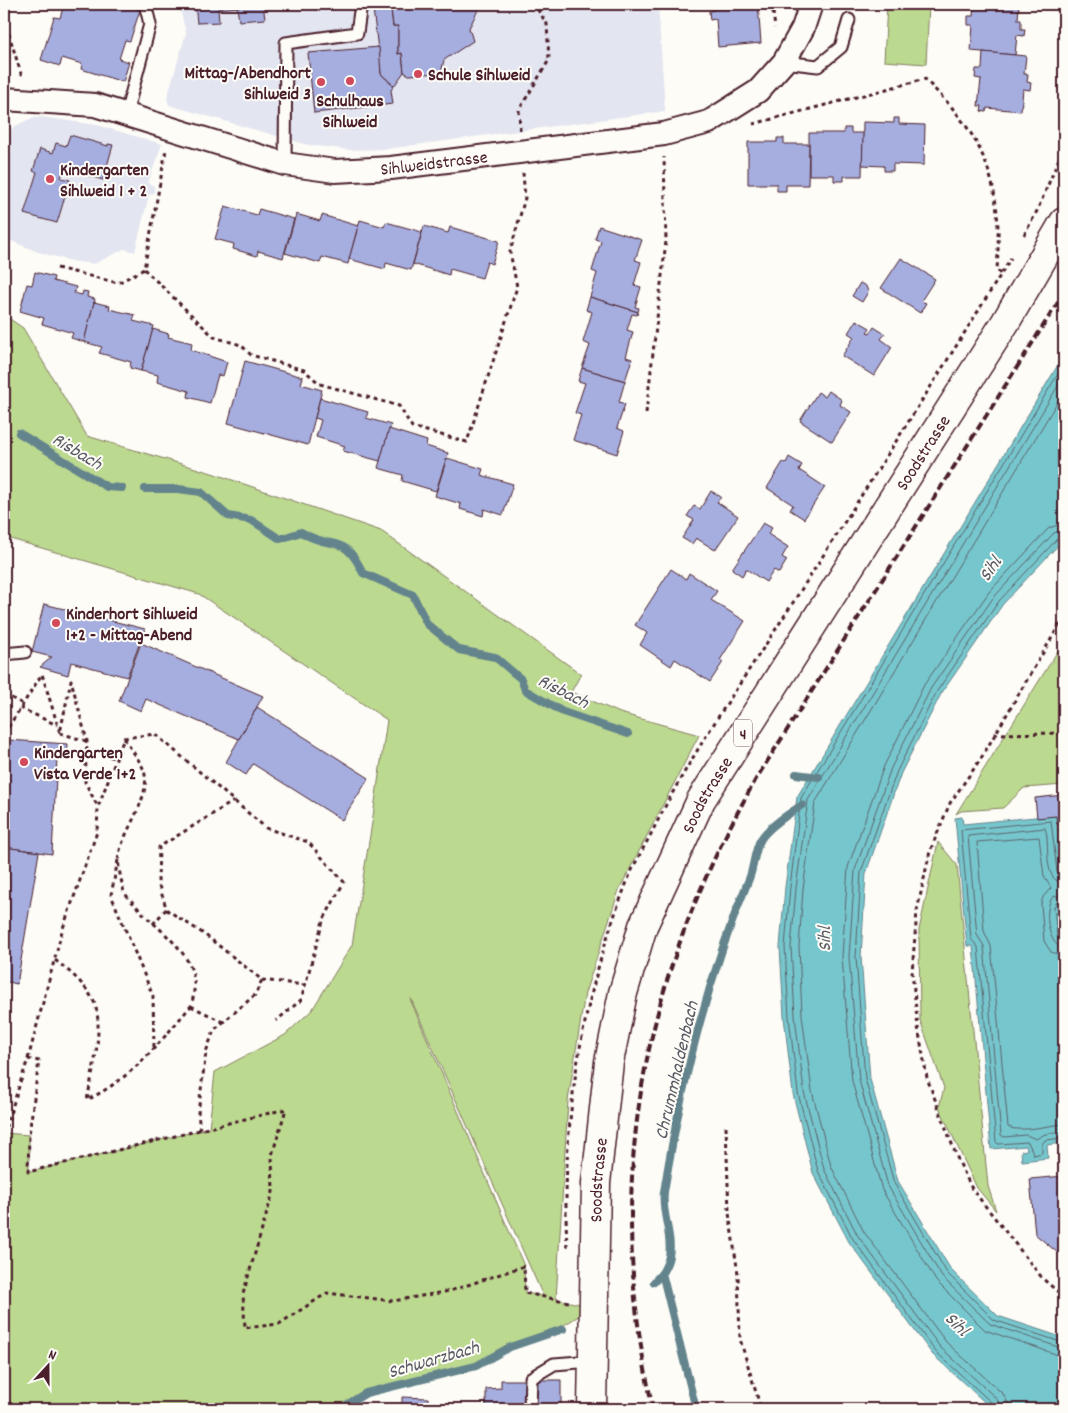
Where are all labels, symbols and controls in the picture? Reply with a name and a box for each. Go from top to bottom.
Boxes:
place label: Mittag-/Abendhort Sihlweid 3 [184,62,311,108]
place label: Schule Sihlweid [428,64,531,89]
marker: Schule Sihlweid [412,68,424,80]
marker: Schulhaus Sihlweid [344,75,356,87]
marker: Mittag-/Abendhort Sihlweid 3 [315,76,327,88]
place label: Schulhaus Sihlweid [316,90,384,136]
street label: Sihlweidstrasse [380,146,489,184]
place label: Kindergarten Sihlweid 1 + 2 [60,159,149,205]
marker: Kindergarten Sihlweid 1 + 2 [44,173,56,185]
street label: Soodstrasse [891,411,958,496]
water label: Risbach [46,427,107,479]
water label: Sihl [974,551,1011,588]
place label: Kinderhort Sihlweid 1+2 - Mittag-Abend [66,603,198,649]
marker: Kinderhort Sihlweid 1+2 - Mittag-Abend [50,617,62,629]
water label: Risbach [532,669,594,718]
road number: 4 [734,720,752,746]
place label: Kindergarten Vista Verde 1+2 [34,742,136,788]
street label: Soodstrasse [677,753,740,838]
marker: Kindergarten Vista Verde 1+2 [18,756,30,768]
water label: Sihl [813,925,840,952]
water label: Chrummhaldenbach [649,998,708,1143]
street label: Soodstrasse [585,1137,616,1223]
water label: Sihl [937,1307,975,1345]
water label: Schwarzbach [385,1335,484,1387]
north arrow [22,1340,72,1390]
text: N [45,1345,59,1366]

